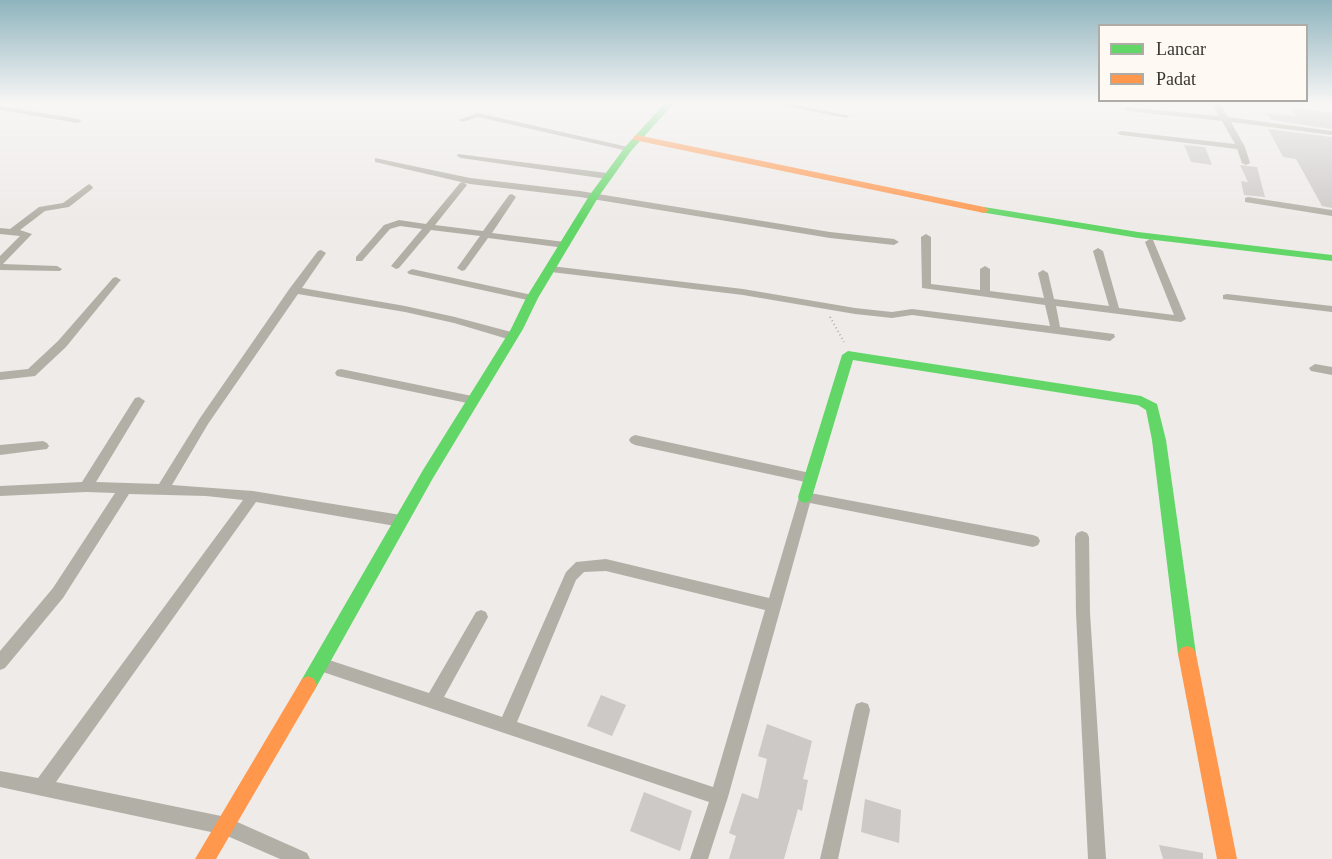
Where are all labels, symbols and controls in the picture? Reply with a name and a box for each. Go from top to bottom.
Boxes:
legend [1098,24,1308,102]
text: Lancar [1156,39,1206,59]
text: Padat [1156,69,1196,89]

